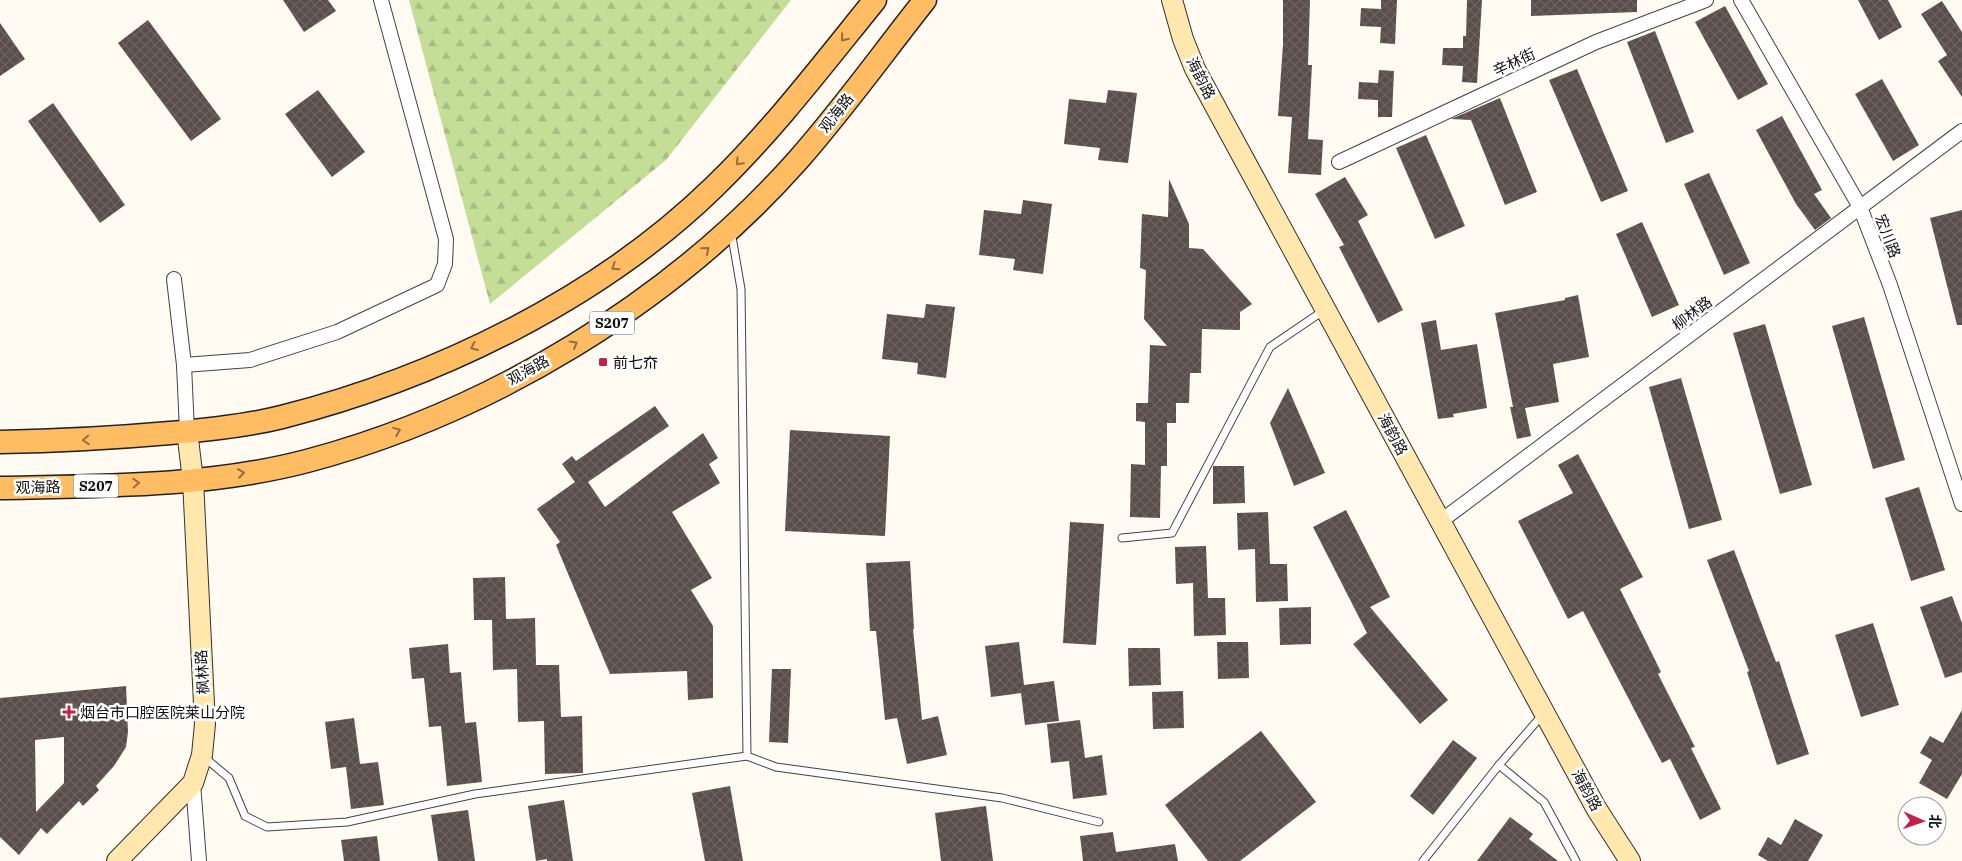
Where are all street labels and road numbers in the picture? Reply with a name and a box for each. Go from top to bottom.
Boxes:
street label: 辛林街 [1490,44,1538,80]
street label: 海韵路 [1182,54,1220,102]
street label: 观海路 [815,89,857,137]
street label: 宏川路 [1871,212,1905,260]
street label: 柳林路 [1668,292,1716,334]
road number: S207 [590,312,634,334]
street label: 观海路 [504,351,552,389]
street label: 海韵路 [1374,410,1412,458]
road number: S207 [74,474,118,498]
street label: 观海路 [15,477,61,497]
street label: 枫林路 [191,649,213,695]
street label: 海韵路 [1568,766,1606,814]

